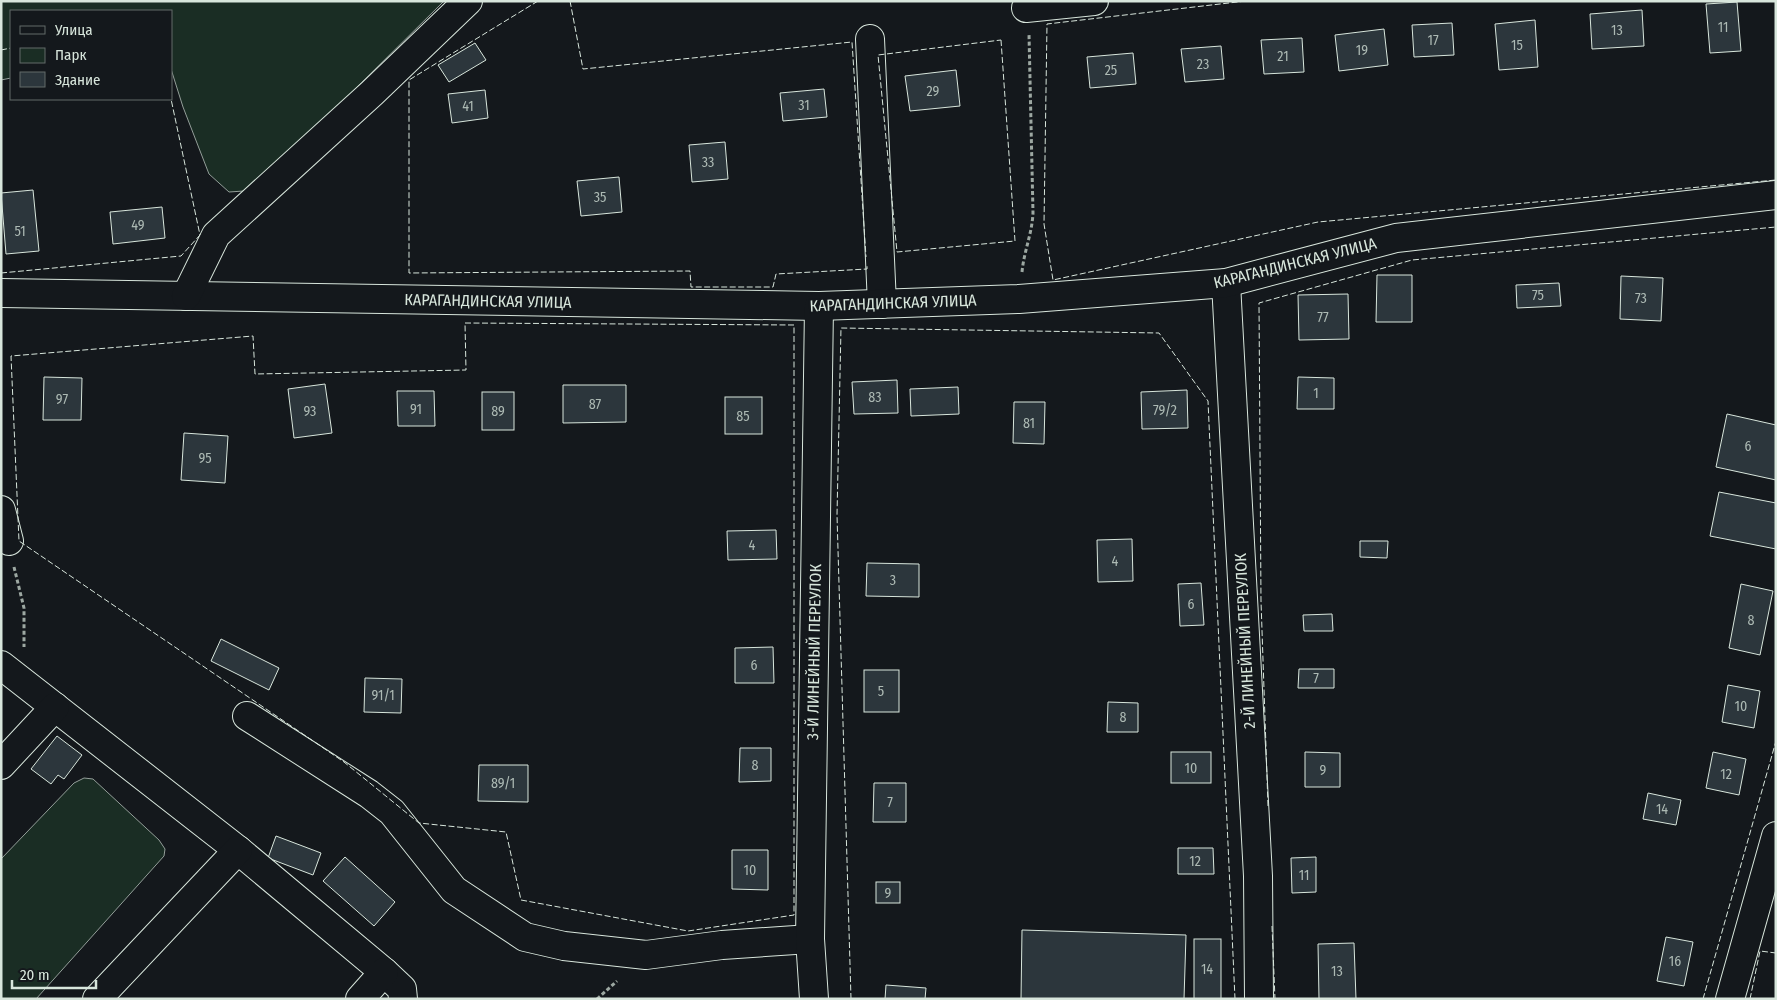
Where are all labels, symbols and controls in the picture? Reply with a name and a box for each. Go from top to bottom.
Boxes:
legend [10,10,172,100]
house number: 11 [1718,19,1728,36]
text: Улица [54,21,93,39]
house number: 13 [1611,22,1623,39]
house number: 17 [1427,32,1439,49]
house number: 15 [1511,37,1523,54]
house number: 19 [1356,42,1368,59]
text: Парк [55,46,86,64]
house number: 21 [1277,48,1289,65]
house number: 23 [1197,56,1209,73]
house number: 25 [1105,62,1117,79]
text: Здание [55,71,101,89]
house number: 29 [927,83,940,100]
house number: 31 [798,97,810,114]
house number: 41 [462,98,474,115]
house number: 33 [702,154,714,171]
house number: 35 [594,189,606,206]
house number: 49 [131,217,145,234]
house number: 51 [14,223,26,240]
street label: КАРАГАНДИНСКАЯ УЛИЦА [1212,233,1379,292]
house number: 75 [1532,287,1544,304]
street label: КАРАГАНДИНСКАЯ УЛИЦА [404,290,572,312]
house number: 73 [1635,290,1647,307]
street label: КАРАГАНДИНСКАЯ УЛИЦА [809,291,977,315]
house number: 77 [1317,309,1329,326]
house number: 1 [1313,385,1319,402]
house number: 83 [868,389,882,406]
house number: 97 [56,391,68,408]
house number: 87 [589,396,602,413]
house number: 91 [410,401,422,418]
house number: 79/2 [1153,402,1177,419]
house number: 93 [304,403,316,420]
house number: 89 [491,403,505,420]
house number: 85 [736,408,750,425]
house number: 81 [1023,415,1035,432]
house number: 6 [1745,438,1752,455]
house number: 95 [198,450,212,467]
house number: 4 [749,537,756,554]
street label: 2-Й ЛИНЕЙНЫЙ ПЕРЕУЛОК [1231,552,1259,729]
house number: 4 [1112,553,1119,570]
street label: 3-Й ЛИНЕЙНЫЙ ПЕРЕУЛОК [803,563,825,740]
house number: 3 [890,572,896,589]
house number: 6 [1188,596,1195,613]
house number: 8 [1748,612,1755,629]
house number: 6 [751,657,758,674]
house number: 7 [1313,670,1319,687]
house number: 5 [878,683,884,700]
house number: 91/1 [371,687,395,704]
house number: 10 [1735,698,1747,715]
house number: 8 [1120,709,1127,726]
house number: 8 [752,757,759,774]
house number: 10 [1185,760,1197,777]
house number: 9 [1320,762,1327,779]
house number: 12 [1720,766,1732,783]
house number: 89/1 [491,775,515,792]
house number: 7 [887,794,893,811]
house number: 14 [1656,801,1668,818]
house number: 12 [1189,853,1201,870]
house number: 10 [744,862,756,879]
house number: 11 [1299,867,1309,884]
house number: 9 [885,885,892,902]
house number: 16 [1669,953,1681,970]
scale bar [12,958,96,990]
house number: 14 [1201,961,1213,978]
house number: 13 [1331,963,1343,980]
text: 20 m [20,966,50,984]

